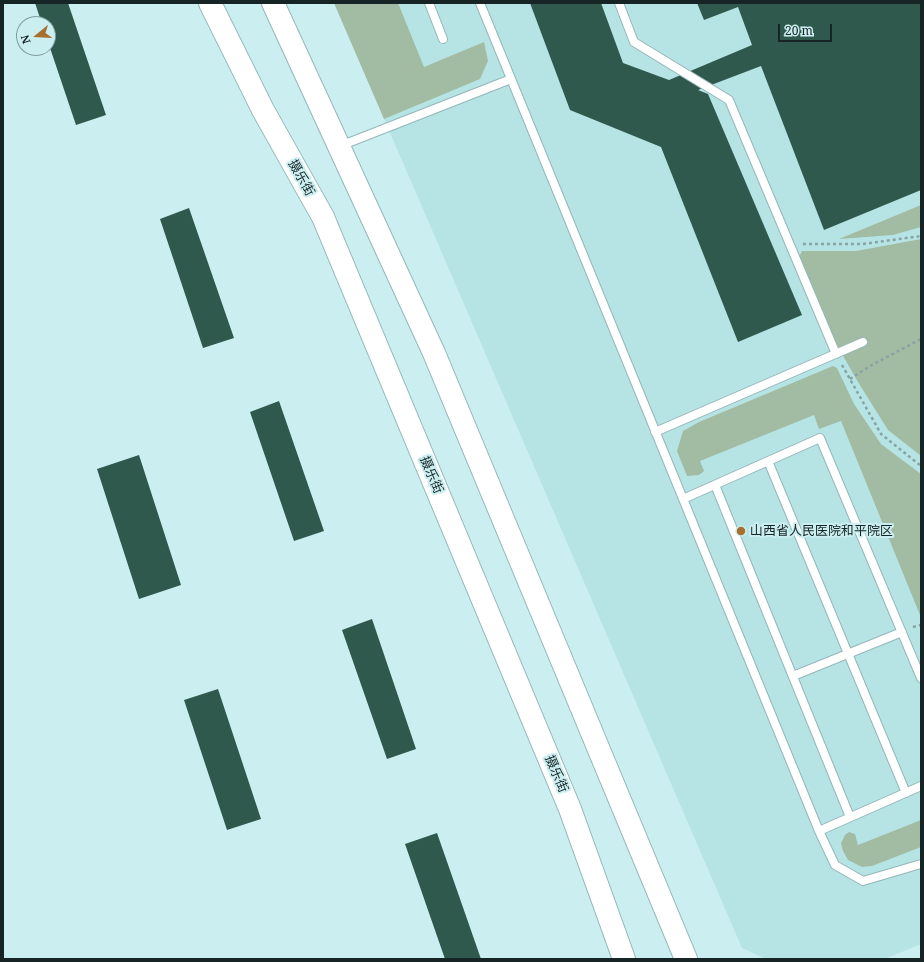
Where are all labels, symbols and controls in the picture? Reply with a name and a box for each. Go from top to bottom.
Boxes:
north arrow [16,16,56,56]
scale bar [780,16,834,42]
text: 20 m [785,22,813,39]
text: N [17,33,34,46]
street label: 摄乐街 [285,157,317,199]
street label: 摄乐街 [416,454,446,496]
place label: 山西省人民医院和平院区 [750,523,893,539]
marker: 山西省人民医院和平院区 [735,525,747,537]
street label: 摄乐街 [541,753,571,795]

